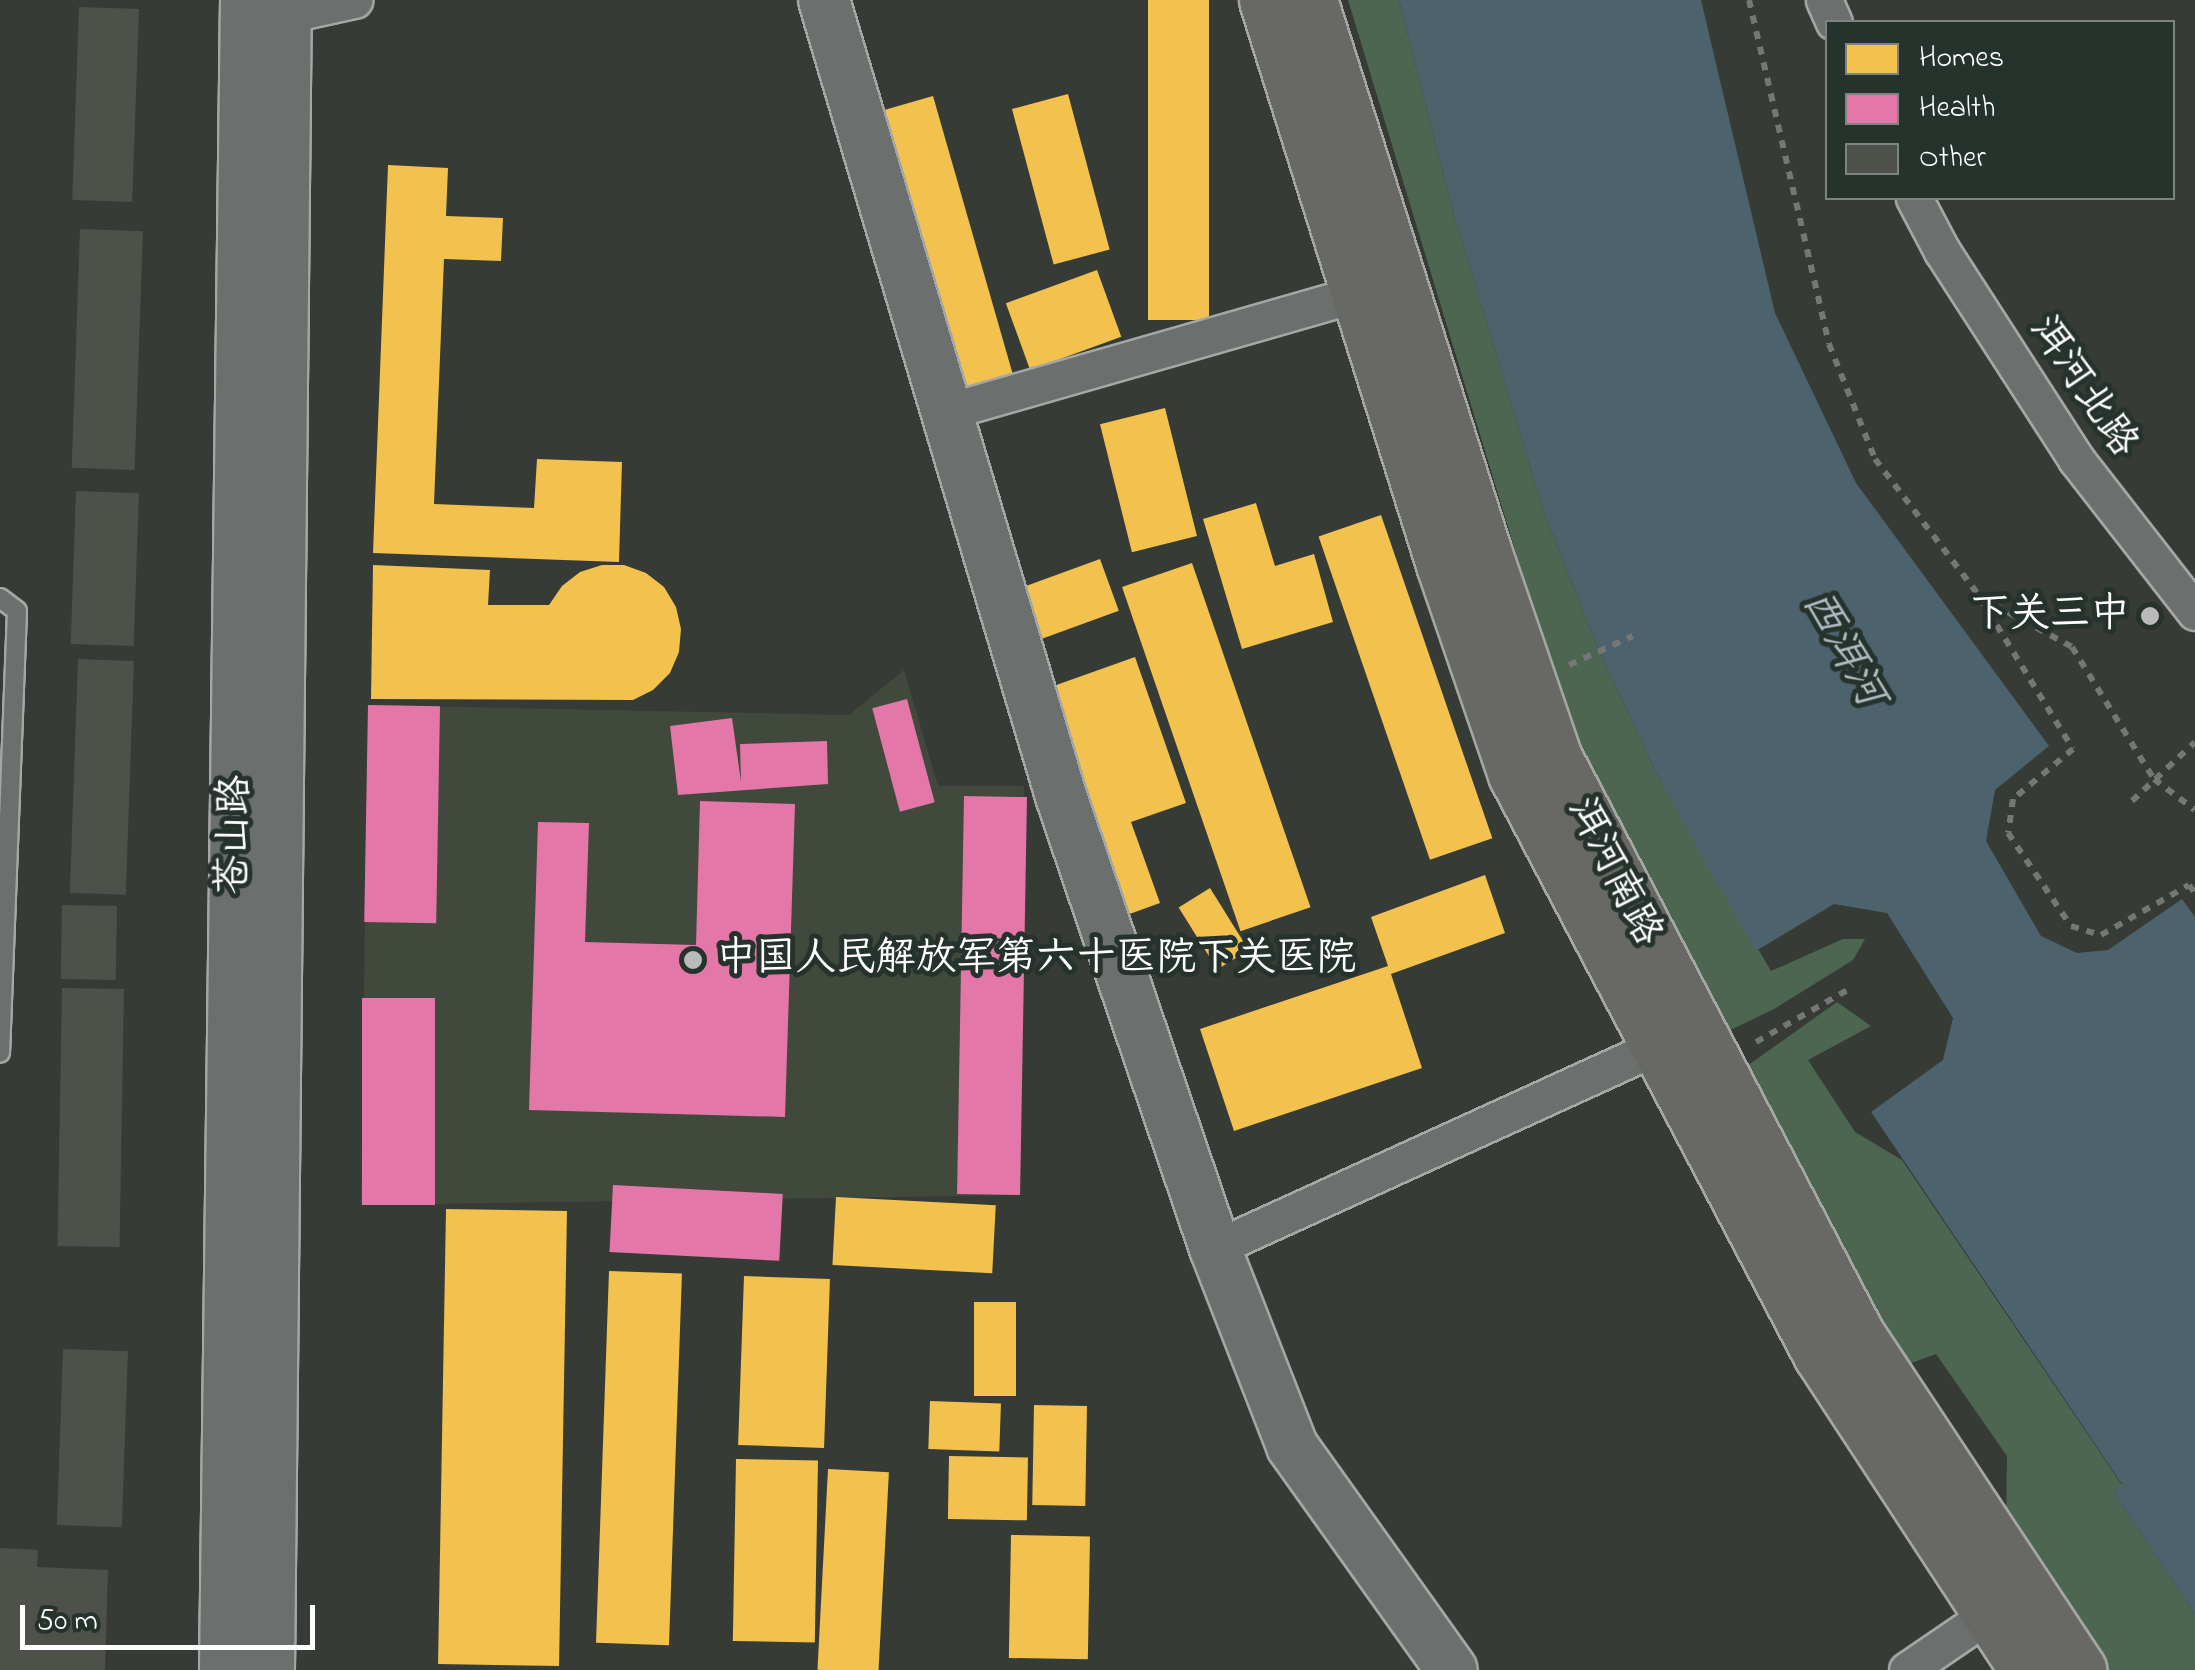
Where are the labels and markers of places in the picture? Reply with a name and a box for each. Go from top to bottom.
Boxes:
place label: 下关三中 [1970,592,2130,640]
marker: 下关三中 [2139,605,2161,627]
place label: 中国人民解放军第六十医院下关医院 [716,936,1356,984]
marker: 中国人民解放军第六十医院下关医院 [680,947,706,973]

